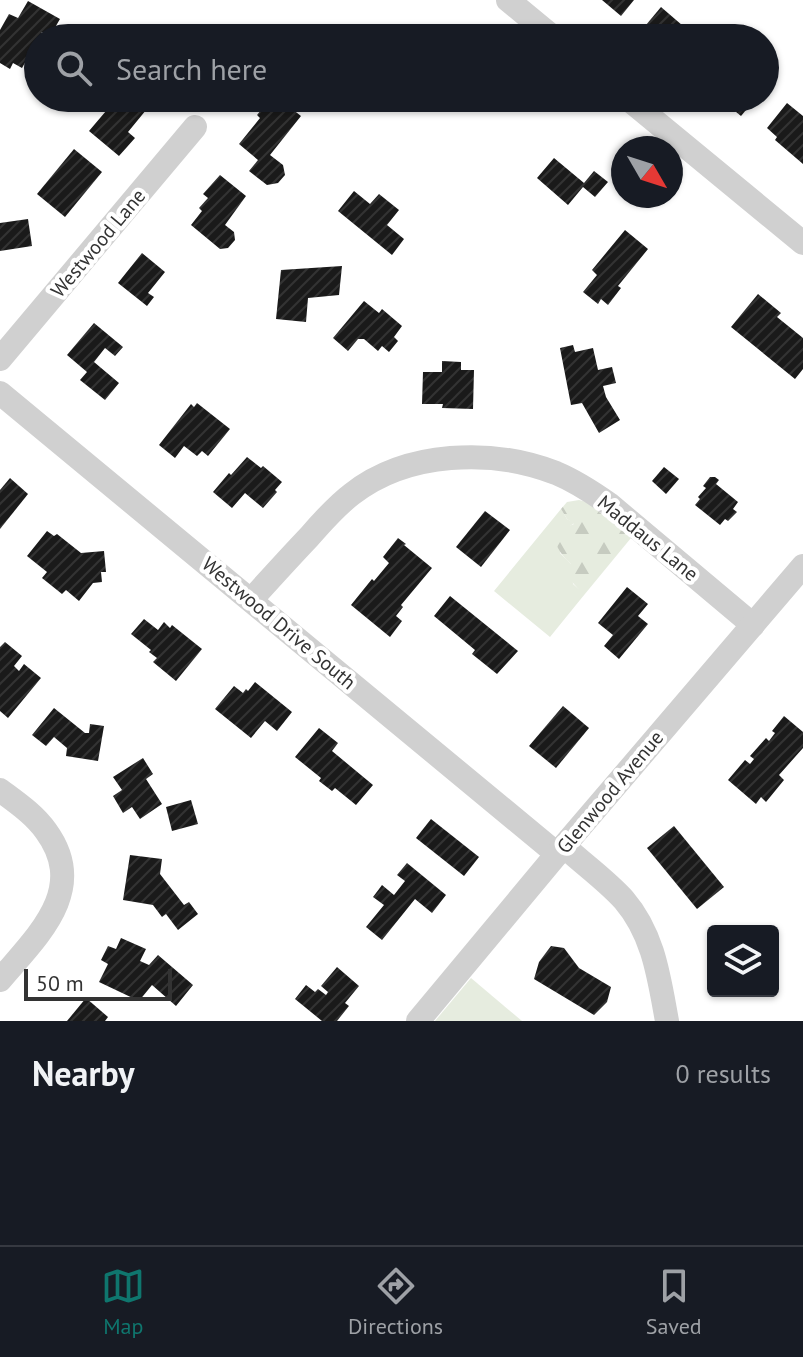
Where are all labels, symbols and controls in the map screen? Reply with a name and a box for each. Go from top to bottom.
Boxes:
search box [24,24,779,112]
icon: search [52,46,96,90]
text: Search here [116,49,267,88]
north arrow [611,136,683,208]
street label: Westwood Lane [45,183,151,303]
street label: Maddaus Lane [592,489,704,587]
street label: Westwood Drive South [197,551,361,695]
street label: Glenwood Avenue [551,725,669,859]
map controls [707,925,779,997]
button: layers [707,925,779,997]
scale bar [24,965,172,1001]
text: 50 m [36,969,84,997]
text: Nearby [32,1051,134,1095]
text: 0 results [676,1057,771,1090]
tab: Map [101,1264,145,1340]
tab: Directions [348,1264,443,1340]
tab: Saved [646,1264,702,1340]

